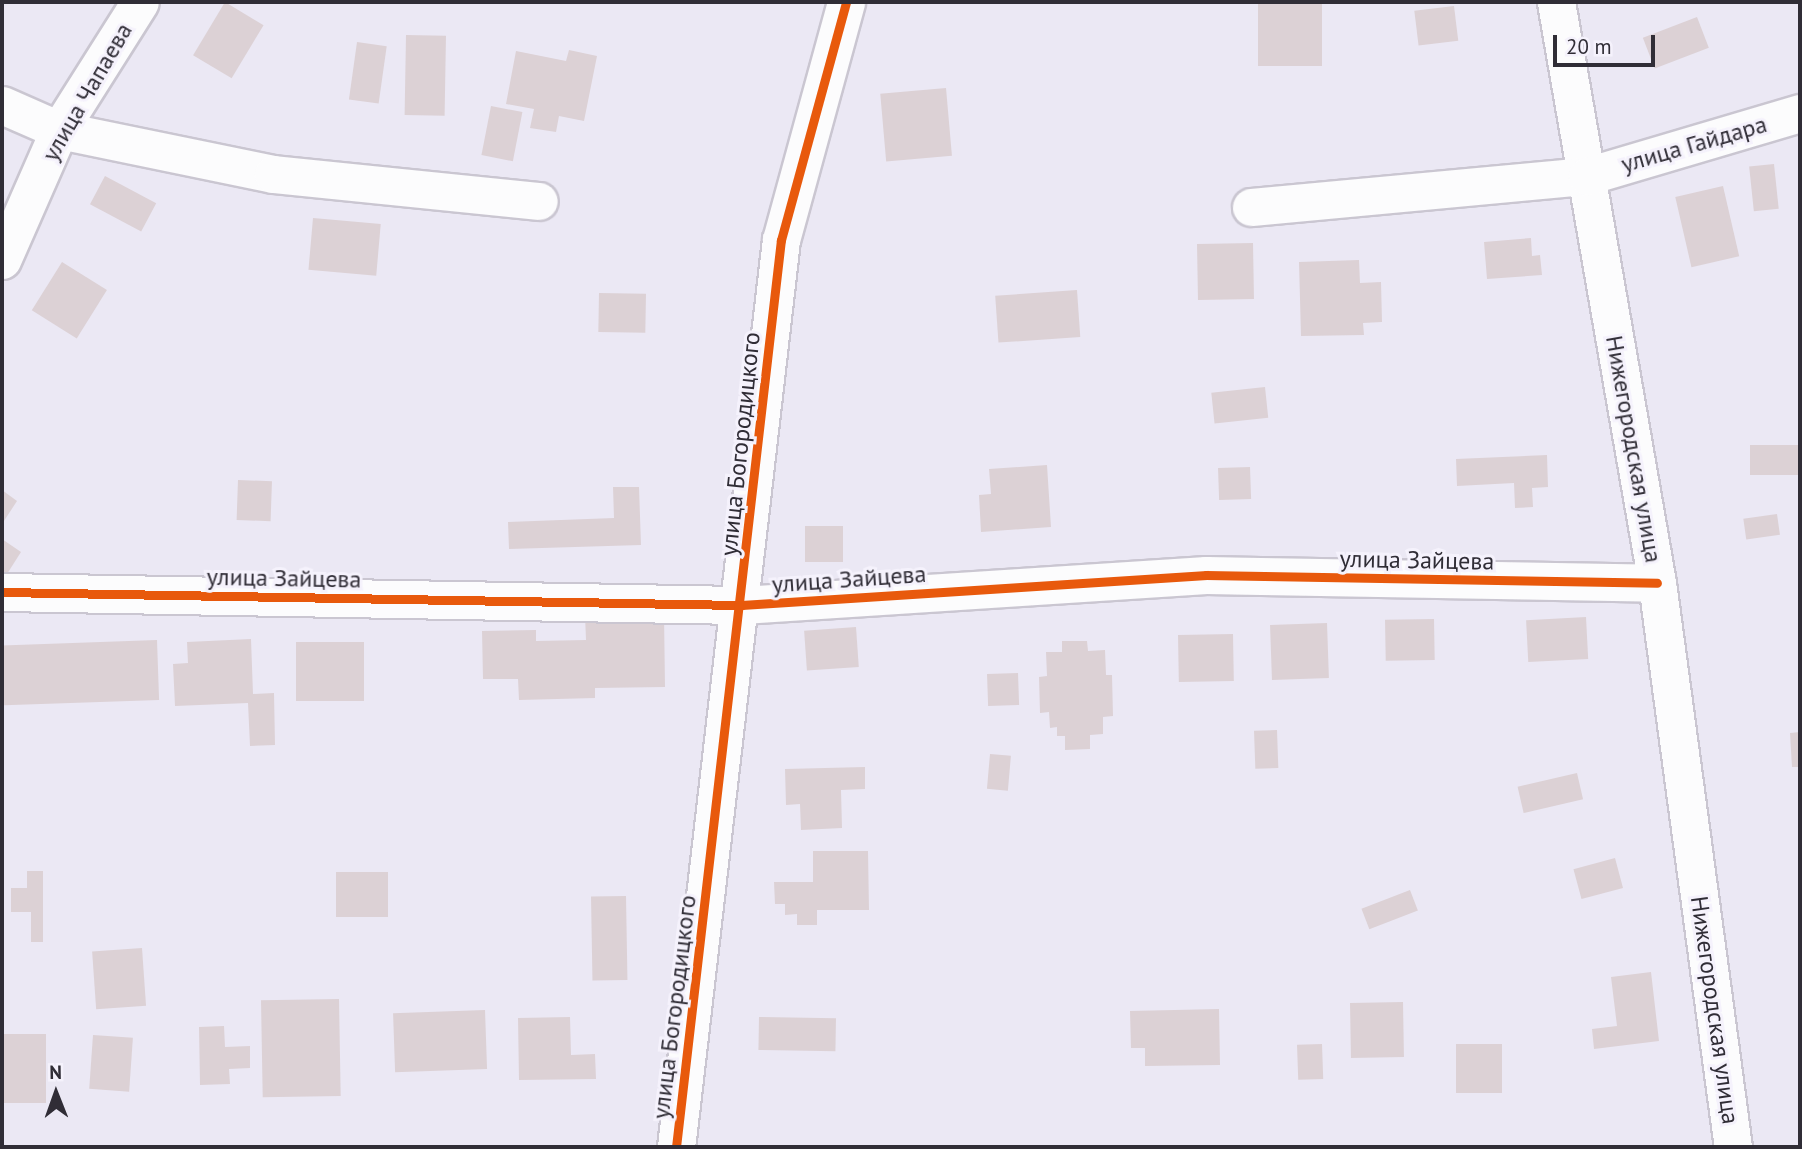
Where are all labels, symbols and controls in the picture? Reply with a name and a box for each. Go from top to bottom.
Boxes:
street label: улица Чапаева [36,18,138,166]
scale bar [1557,21,1658,65]
text: 20 m [1566,33,1612,60]
street label: улица Гайдара [1618,109,1770,179]
street label: улица Богородицкого [714,330,766,558]
street label: Нижегородская улица [1600,333,1668,565]
street label: улица Зайцева [1339,544,1495,576]
street label: улица Зайцева [771,559,927,599]
street label: улица Зайцева [206,562,362,594]
street label: улица Богородицкого [646,893,702,1121]
street label: Нижегородская улица [1685,894,1745,1126]
north arrow [21,1058,91,1128]
text: N [49,1060,62,1084]

